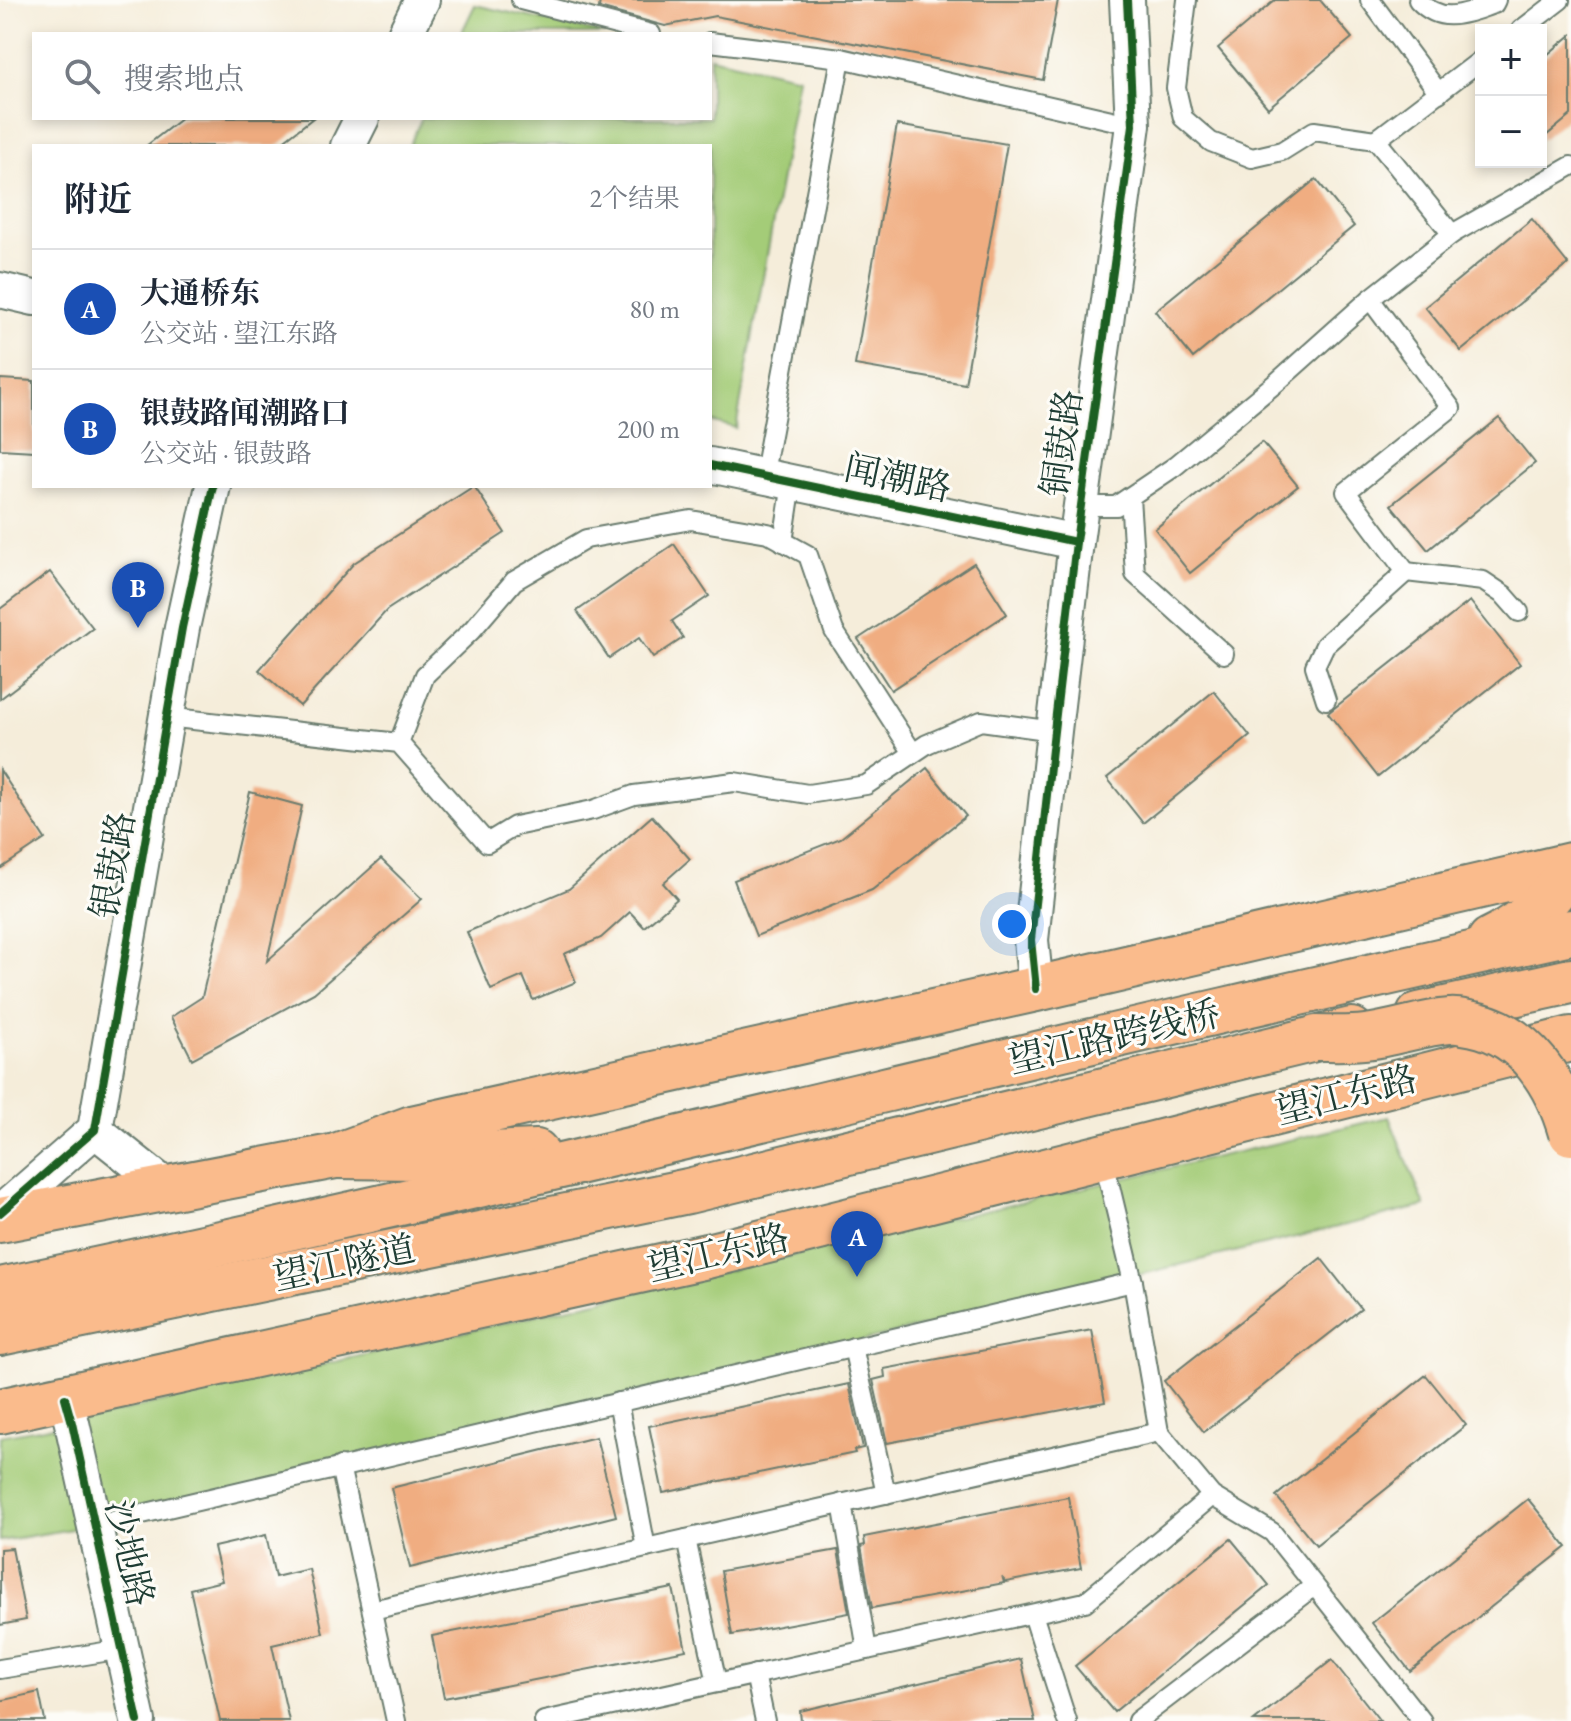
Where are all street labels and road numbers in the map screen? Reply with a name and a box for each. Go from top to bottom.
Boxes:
street label: 铜鼓路 [1031,386,1092,500]
street label: 闻潮路 [840,443,956,512]
street label: 银鼓路 [80,808,145,922]
street label: 望江路跨线桥 [1004,989,1225,1084]
street label: 望江东路 [1271,1054,1422,1135]
street label: 望江东路 [643,1213,794,1292]
street label: 望江隧道 [269,1225,419,1300]
street label: 沙地路 [94,1495,165,1611]

